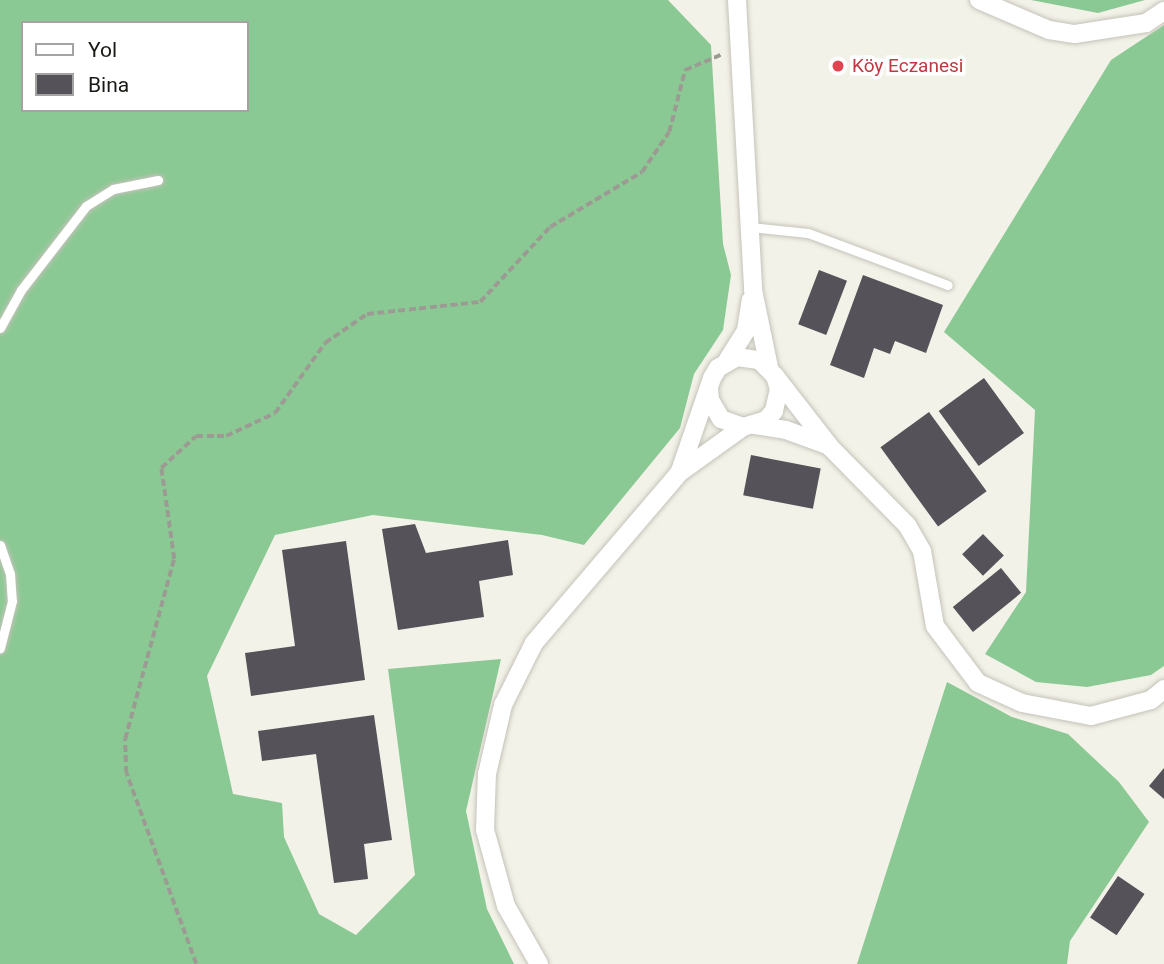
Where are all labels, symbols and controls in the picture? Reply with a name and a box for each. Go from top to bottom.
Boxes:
legend [21,21,248,112]
text: Yol [88,38,117,62]
place label: Köy Eczanesi [852,55,963,77]
marker: Köy Eczanesi [830,58,846,74]
text: Bina [88,73,129,97]

